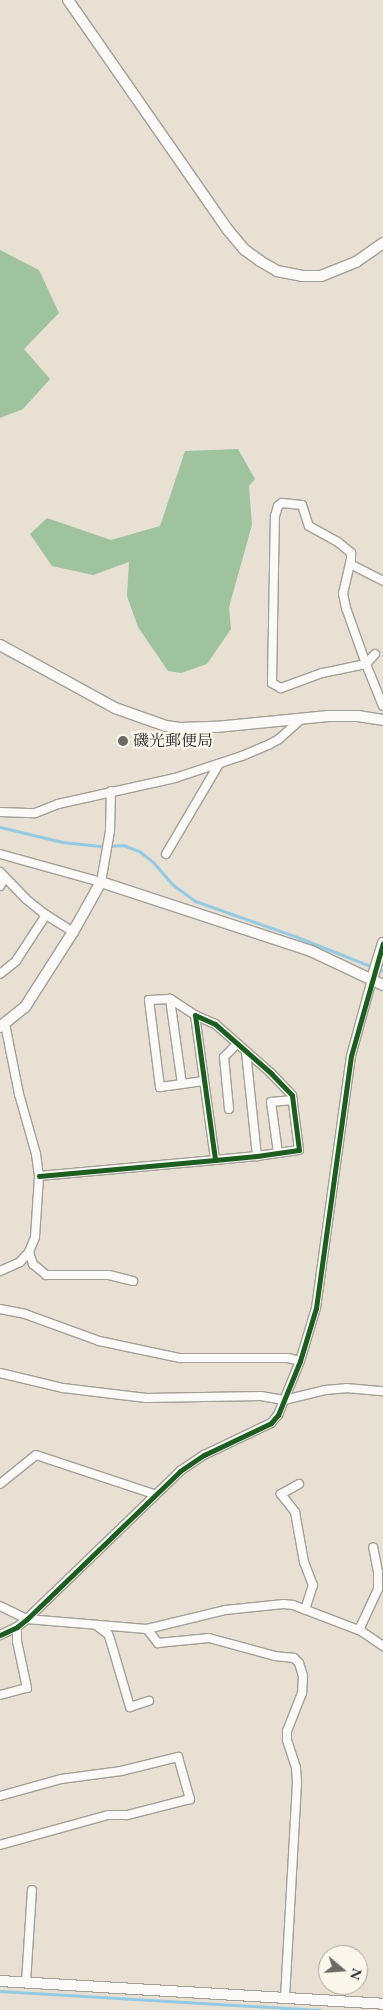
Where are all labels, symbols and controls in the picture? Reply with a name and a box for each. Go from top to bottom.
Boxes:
place label: 磯光郵便局 [133,731,213,751]
marker: 磯光郵便局 [117,735,129,747]
north arrow [318,1945,368,1995]
text: N [346,1966,367,1982]

